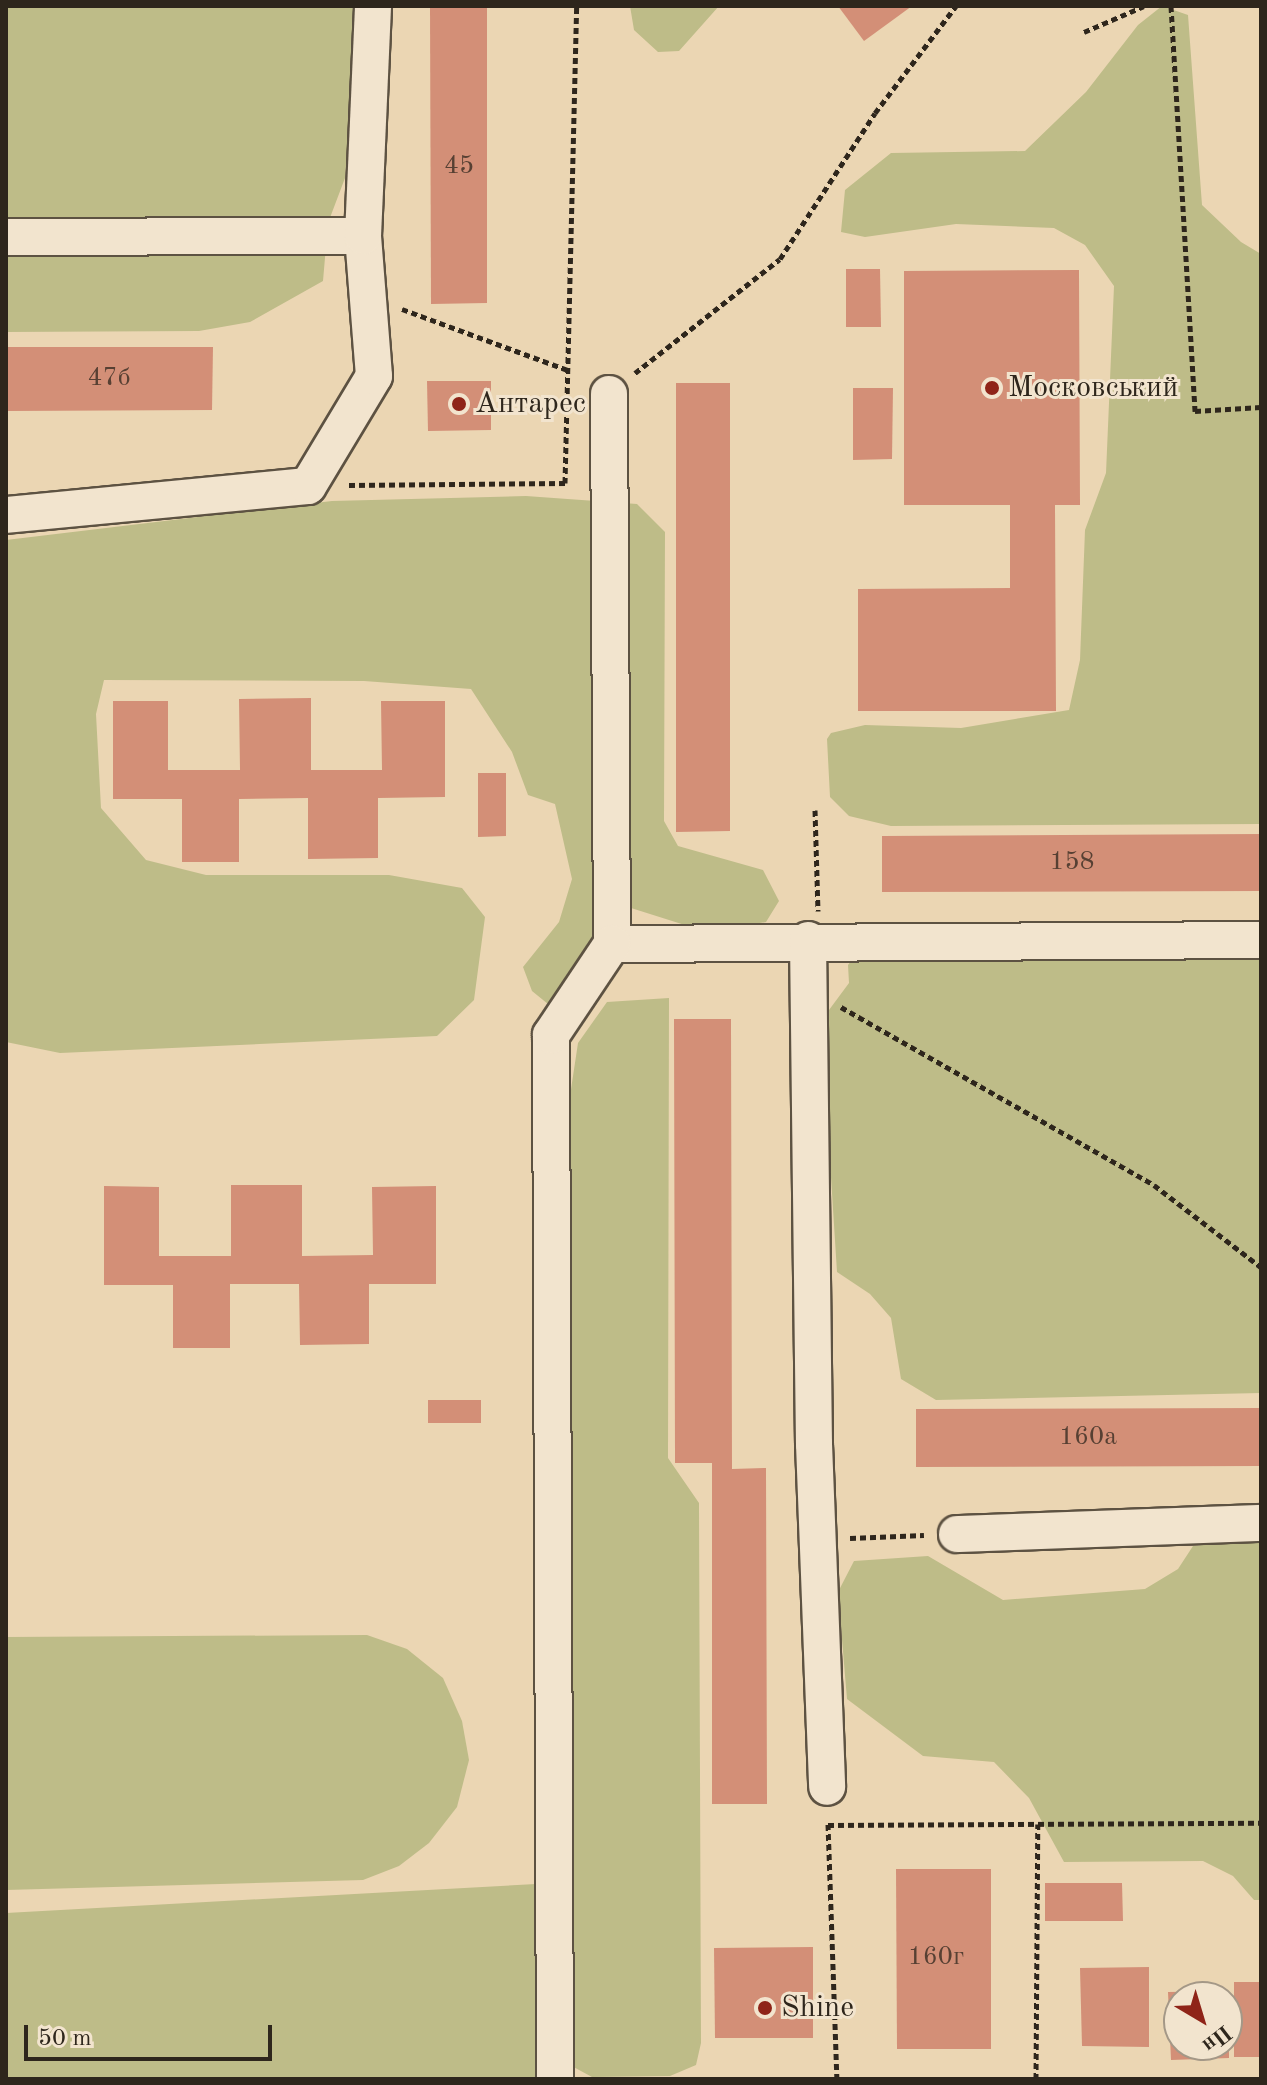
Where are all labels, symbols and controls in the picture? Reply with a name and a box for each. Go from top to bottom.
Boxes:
house number: 45 [444,151,474,183]
house number: 47б [87,363,131,395]
place label: Московський [1008,370,1178,406]
marker: Московський [983,379,1001,397]
place label: Антарес [475,386,586,422]
marker: Антарес [450,395,468,413]
house number: 158 [1049,847,1095,879]
house number: 160а [1059,1422,1117,1454]
house number: 160г [908,1942,964,1974]
north arrow [1163,1981,1243,2061]
place label: Shine [781,1990,854,2026]
marker: Shine [756,1999,774,2017]
scale bar [28,2009,276,2059]
text: Пн [1198,2020,1235,2056]
text: 50 m [38,2027,92,2051]

